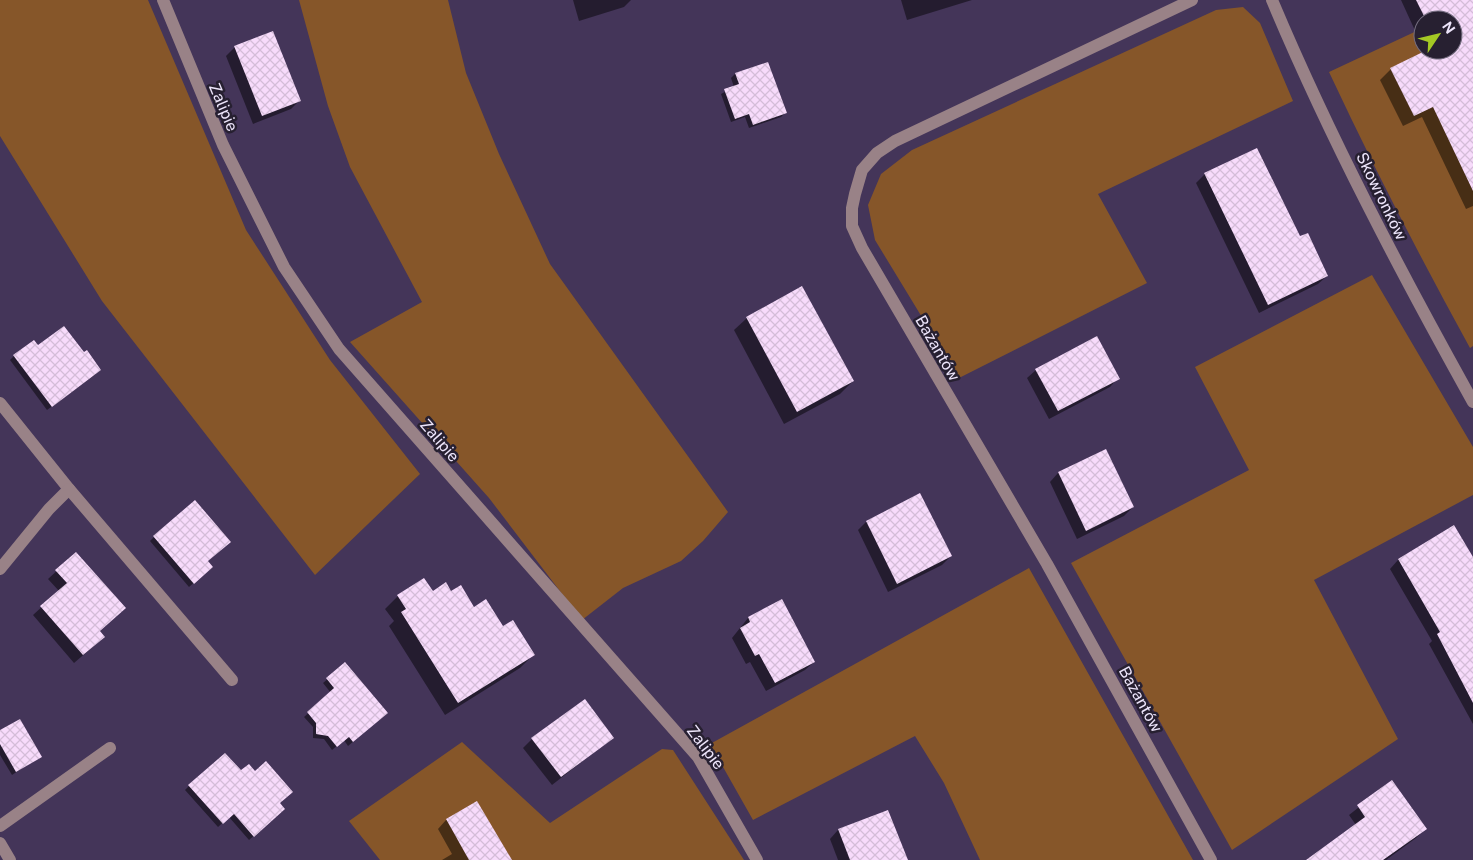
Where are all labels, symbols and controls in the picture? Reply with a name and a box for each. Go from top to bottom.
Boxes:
north arrow [1413,10,1463,60]
text: N [1439,18,1458,37]
street label: Zalipie [205,80,242,134]
street label: Skowronków [1352,149,1411,244]
street label: Bażantów [911,312,964,385]
street label: Zalipie [416,415,463,466]
street label: Bażantów [1115,663,1167,736]
street label: Zalipie [683,721,728,773]

